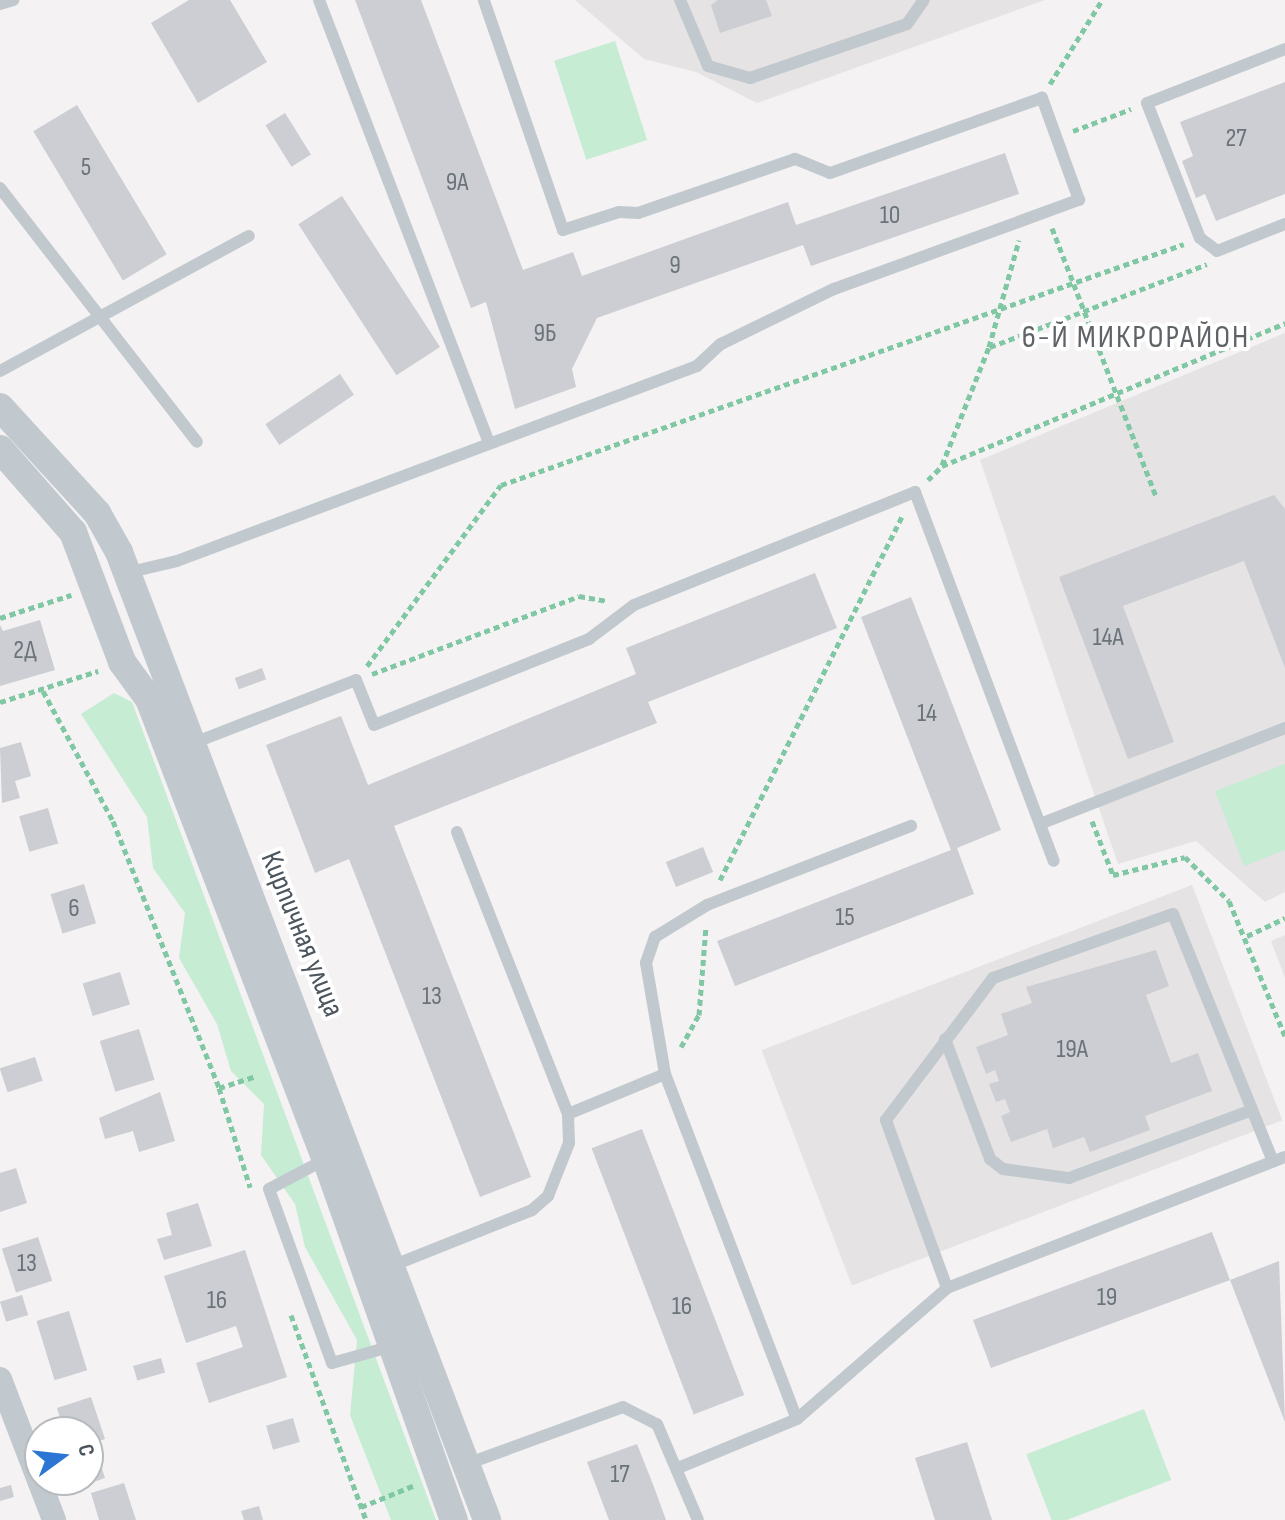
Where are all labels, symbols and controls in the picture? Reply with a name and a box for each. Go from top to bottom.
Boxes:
house number: 27 [1225,123,1247,155]
house number: 5 [81,152,91,184]
house number: 9А [446,167,468,199]
house number: 10 [880,200,900,232]
house number: 9 [669,250,681,282]
house number: 9Б [534,318,556,350]
district label: 6-Й МИКРОРАЙОН [1022,319,1250,357]
house number: 14А [1092,622,1124,654]
house number: 2Д [13,635,37,667]
house number: 14 [917,698,937,730]
street label: Кирпичная улица [253,846,351,1022]
house number: 6 [68,893,80,925]
house number: 15 [835,902,855,934]
house number: 13 [422,981,442,1013]
house number: 19А [1056,1034,1088,1066]
house number: 13 [17,1248,37,1280]
house number: 19 [1097,1282,1117,1314]
house number: 16 [207,1285,227,1317]
house number: 16 [672,1291,692,1323]
north arrow [24,1416,104,1496]
text: С [71,1441,100,1459]
house number: 17 [610,1459,630,1491]

